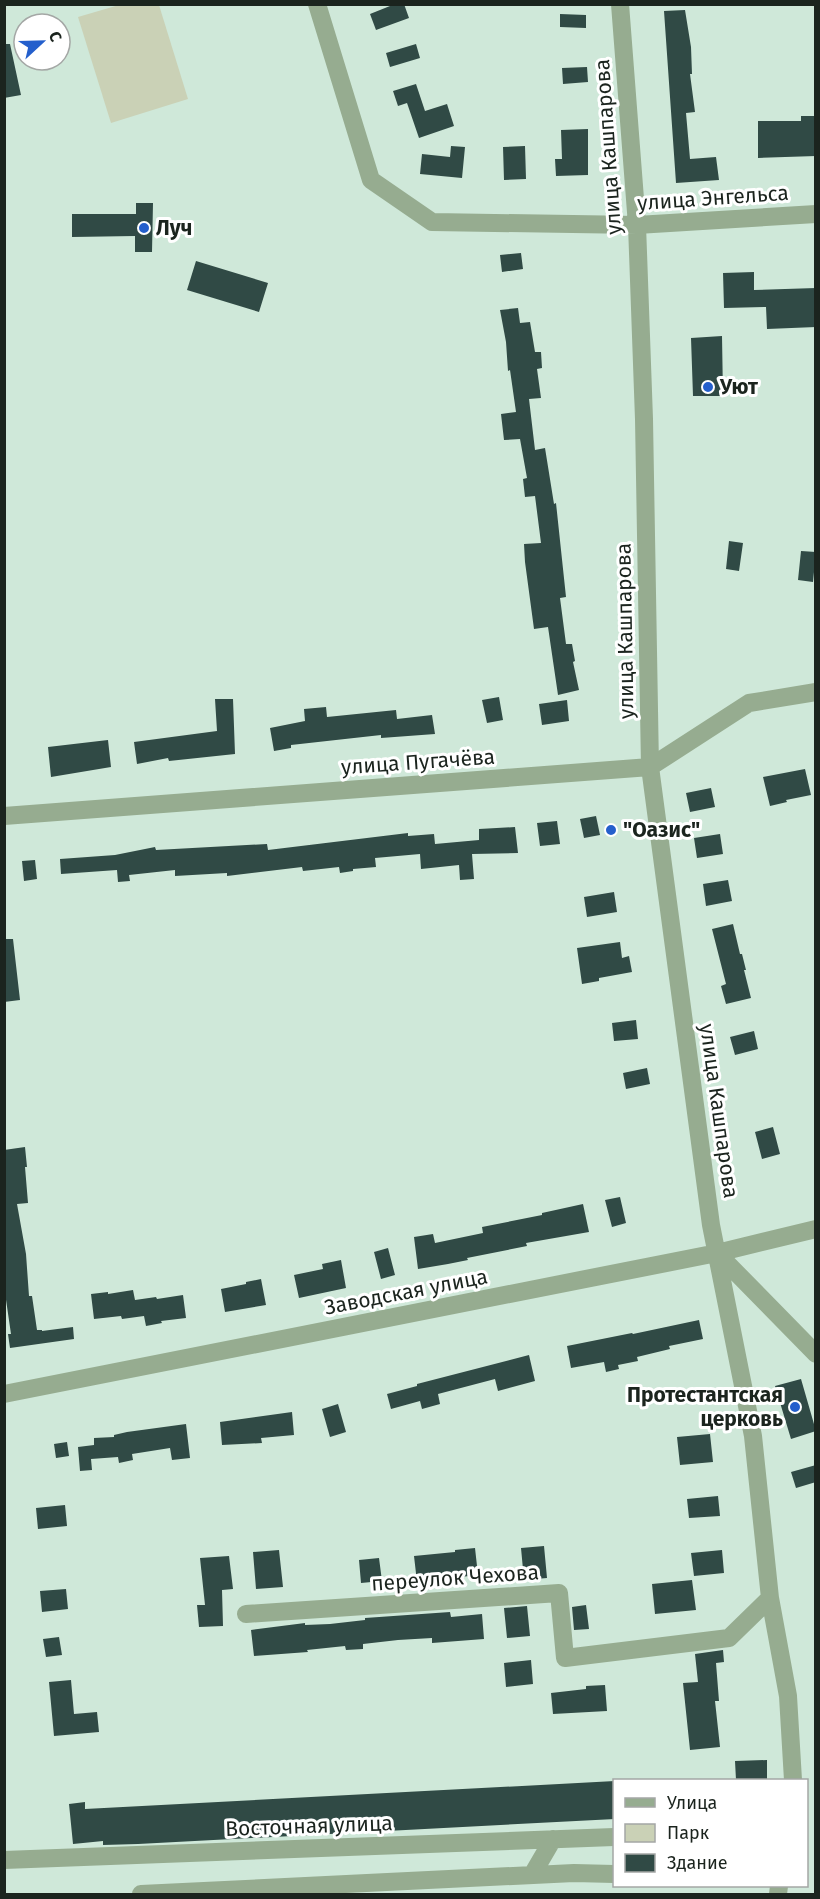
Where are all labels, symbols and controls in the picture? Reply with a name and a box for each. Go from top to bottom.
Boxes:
north arrow [12,12,72,72]
text: С [45,29,66,45]
street label: улица Кашпарова [589,58,627,236]
street label: улица Энгельса [636,180,790,216]
place label: Луч [156,215,192,241]
marker: Луч [137,221,151,235]
place label: Уют [719,374,759,400]
marker: Уют [701,380,715,394]
street label: улица Кашпарова [610,543,640,719]
street label: улица Пугачёва [340,744,496,780]
place label: "Оазис" [623,817,700,843]
marker: "Оазис" [604,823,618,837]
street label: улица Кашпарова [694,1022,744,1200]
street label: Заводская улица [322,1263,490,1321]
place label: Протестантская церковь [627,1382,783,1432]
marker: Протестантская церковь [788,1400,802,1414]
street label: переулок Чехова [370,1559,540,1597]
legend [613,1779,808,1887]
text: Улица [667,1792,717,1814]
street label: Восточная улица [225,1810,393,1842]
text: Парк [667,1822,710,1844]
text: Здание [667,1852,728,1874]

